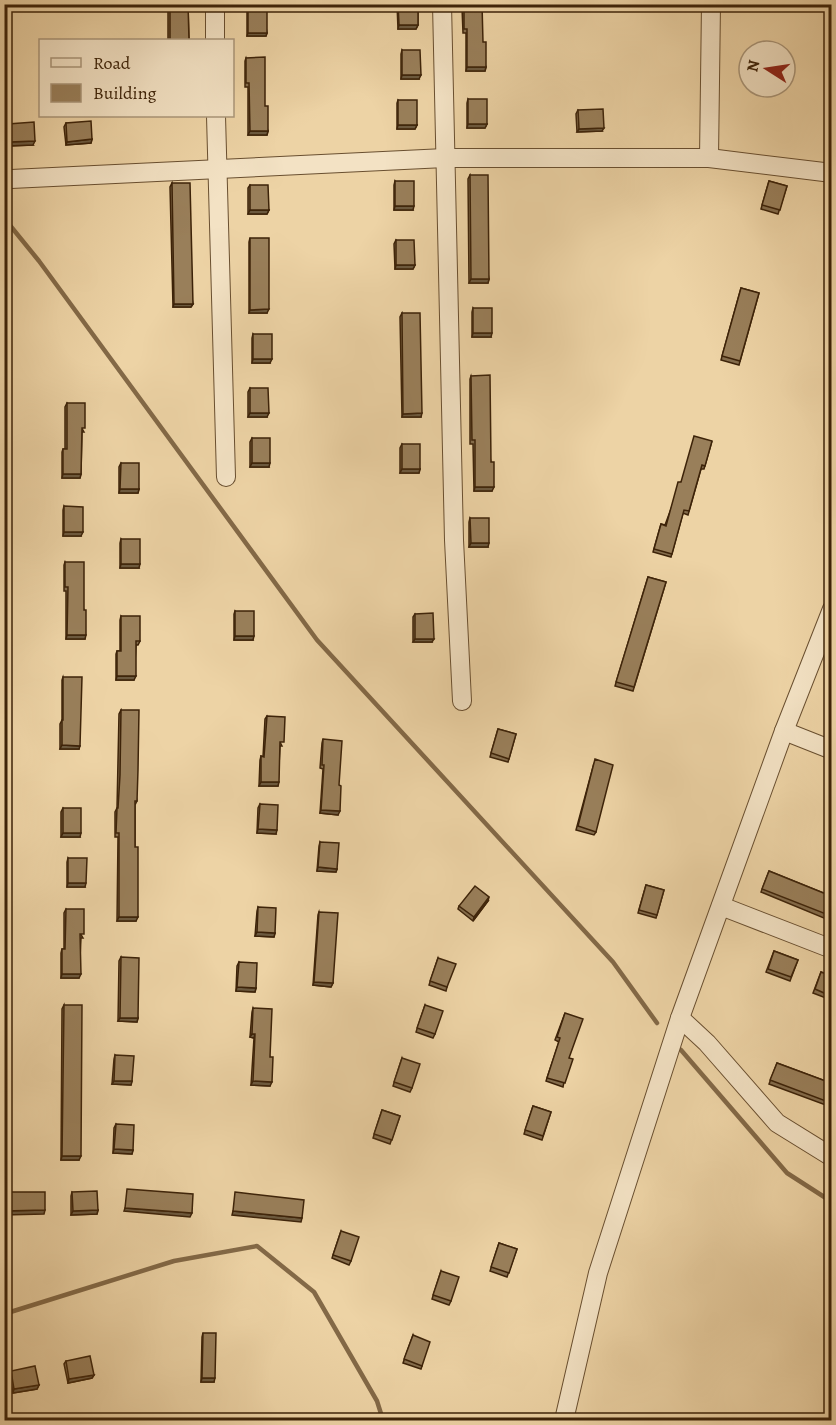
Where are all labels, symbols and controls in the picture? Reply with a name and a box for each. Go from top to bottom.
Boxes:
legend [39,39,234,117]
north arrow [737,39,797,99]
text: Road [93,51,131,75]
text: N [741,58,765,74]
text: Building [93,81,157,105]

